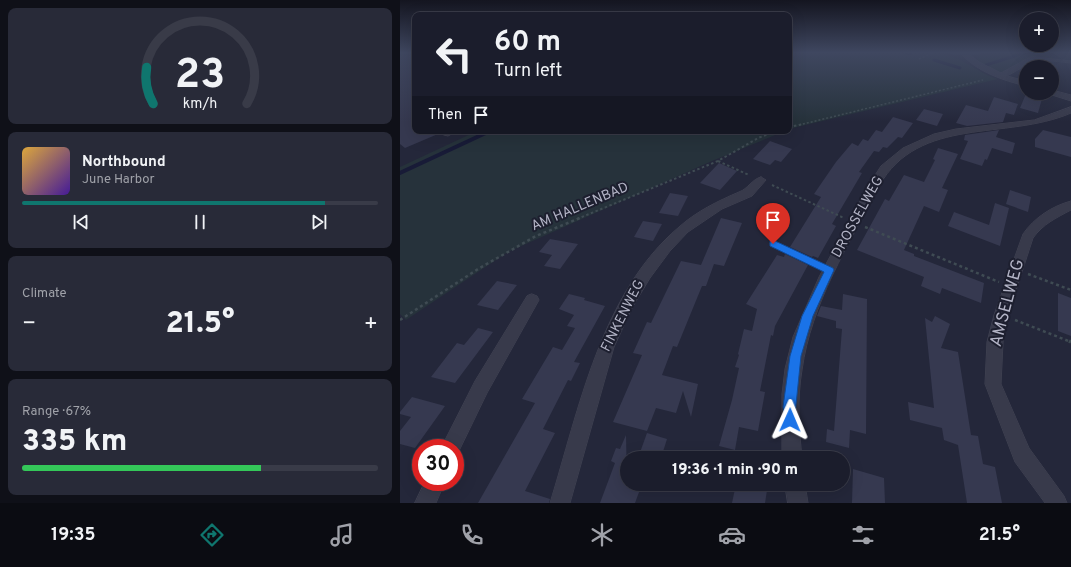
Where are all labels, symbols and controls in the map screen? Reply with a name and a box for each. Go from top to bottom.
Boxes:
map controls [1019,12,1059,100]
button: + [1019,12,1059,52]
text: 60 m [494,25,561,61]
icon: left [428,28,480,80]
text: 23 [175,50,225,103]
text: Turn left [494,60,562,83]
button: − [1019,60,1059,100]
text: km/h [183,94,217,112]
icon: arrive [470,104,492,126]
text: Then [428,106,462,125]
text: Northbound [82,153,166,172]
text: June Harbor [82,172,155,188]
street label: DROSSELWEG [829,173,887,261]
street label: AM HALLENBAD [529,179,631,235]
pin [756,203,790,244]
icon: arrive [762,209,784,231]
icon: previous [70,211,92,233]
icon: pause [189,211,211,233]
icon: next [308,211,330,233]
street label: AMSELWEG [986,257,1030,349]
street label: FINKENWEG [598,277,648,355]
text: Climate [22,286,67,302]
text: 21.5° [165,306,235,343]
text: − [22,311,36,338]
text: + [364,311,378,338]
position arrow [769,399,811,441]
text: Range · 67% [22,404,91,420]
text: 335 km [22,424,127,461]
speed limit sign: 30 [412,439,464,491]
text: 19:36 · 1 min · 90 m [672,461,798,480]
icon: directions [198,521,226,549]
icon: music [328,521,356,549]
icon: phone [458,521,486,549]
icon: climate [588,521,616,549]
icon: car [718,521,746,549]
icon: filters [849,521,877,549]
text: 19:35 [51,524,96,547]
text: 21.5° [979,524,1020,547]

